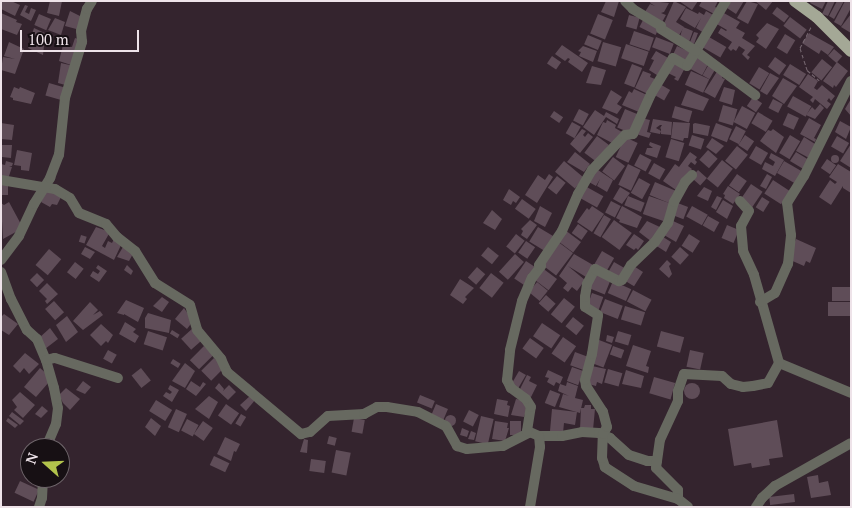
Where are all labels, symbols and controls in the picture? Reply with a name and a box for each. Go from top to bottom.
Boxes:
scale bar [22,20,141,52]
text: 100 m [28,29,69,49]
north arrow [20,438,70,488]
text: N [21,450,42,466]

